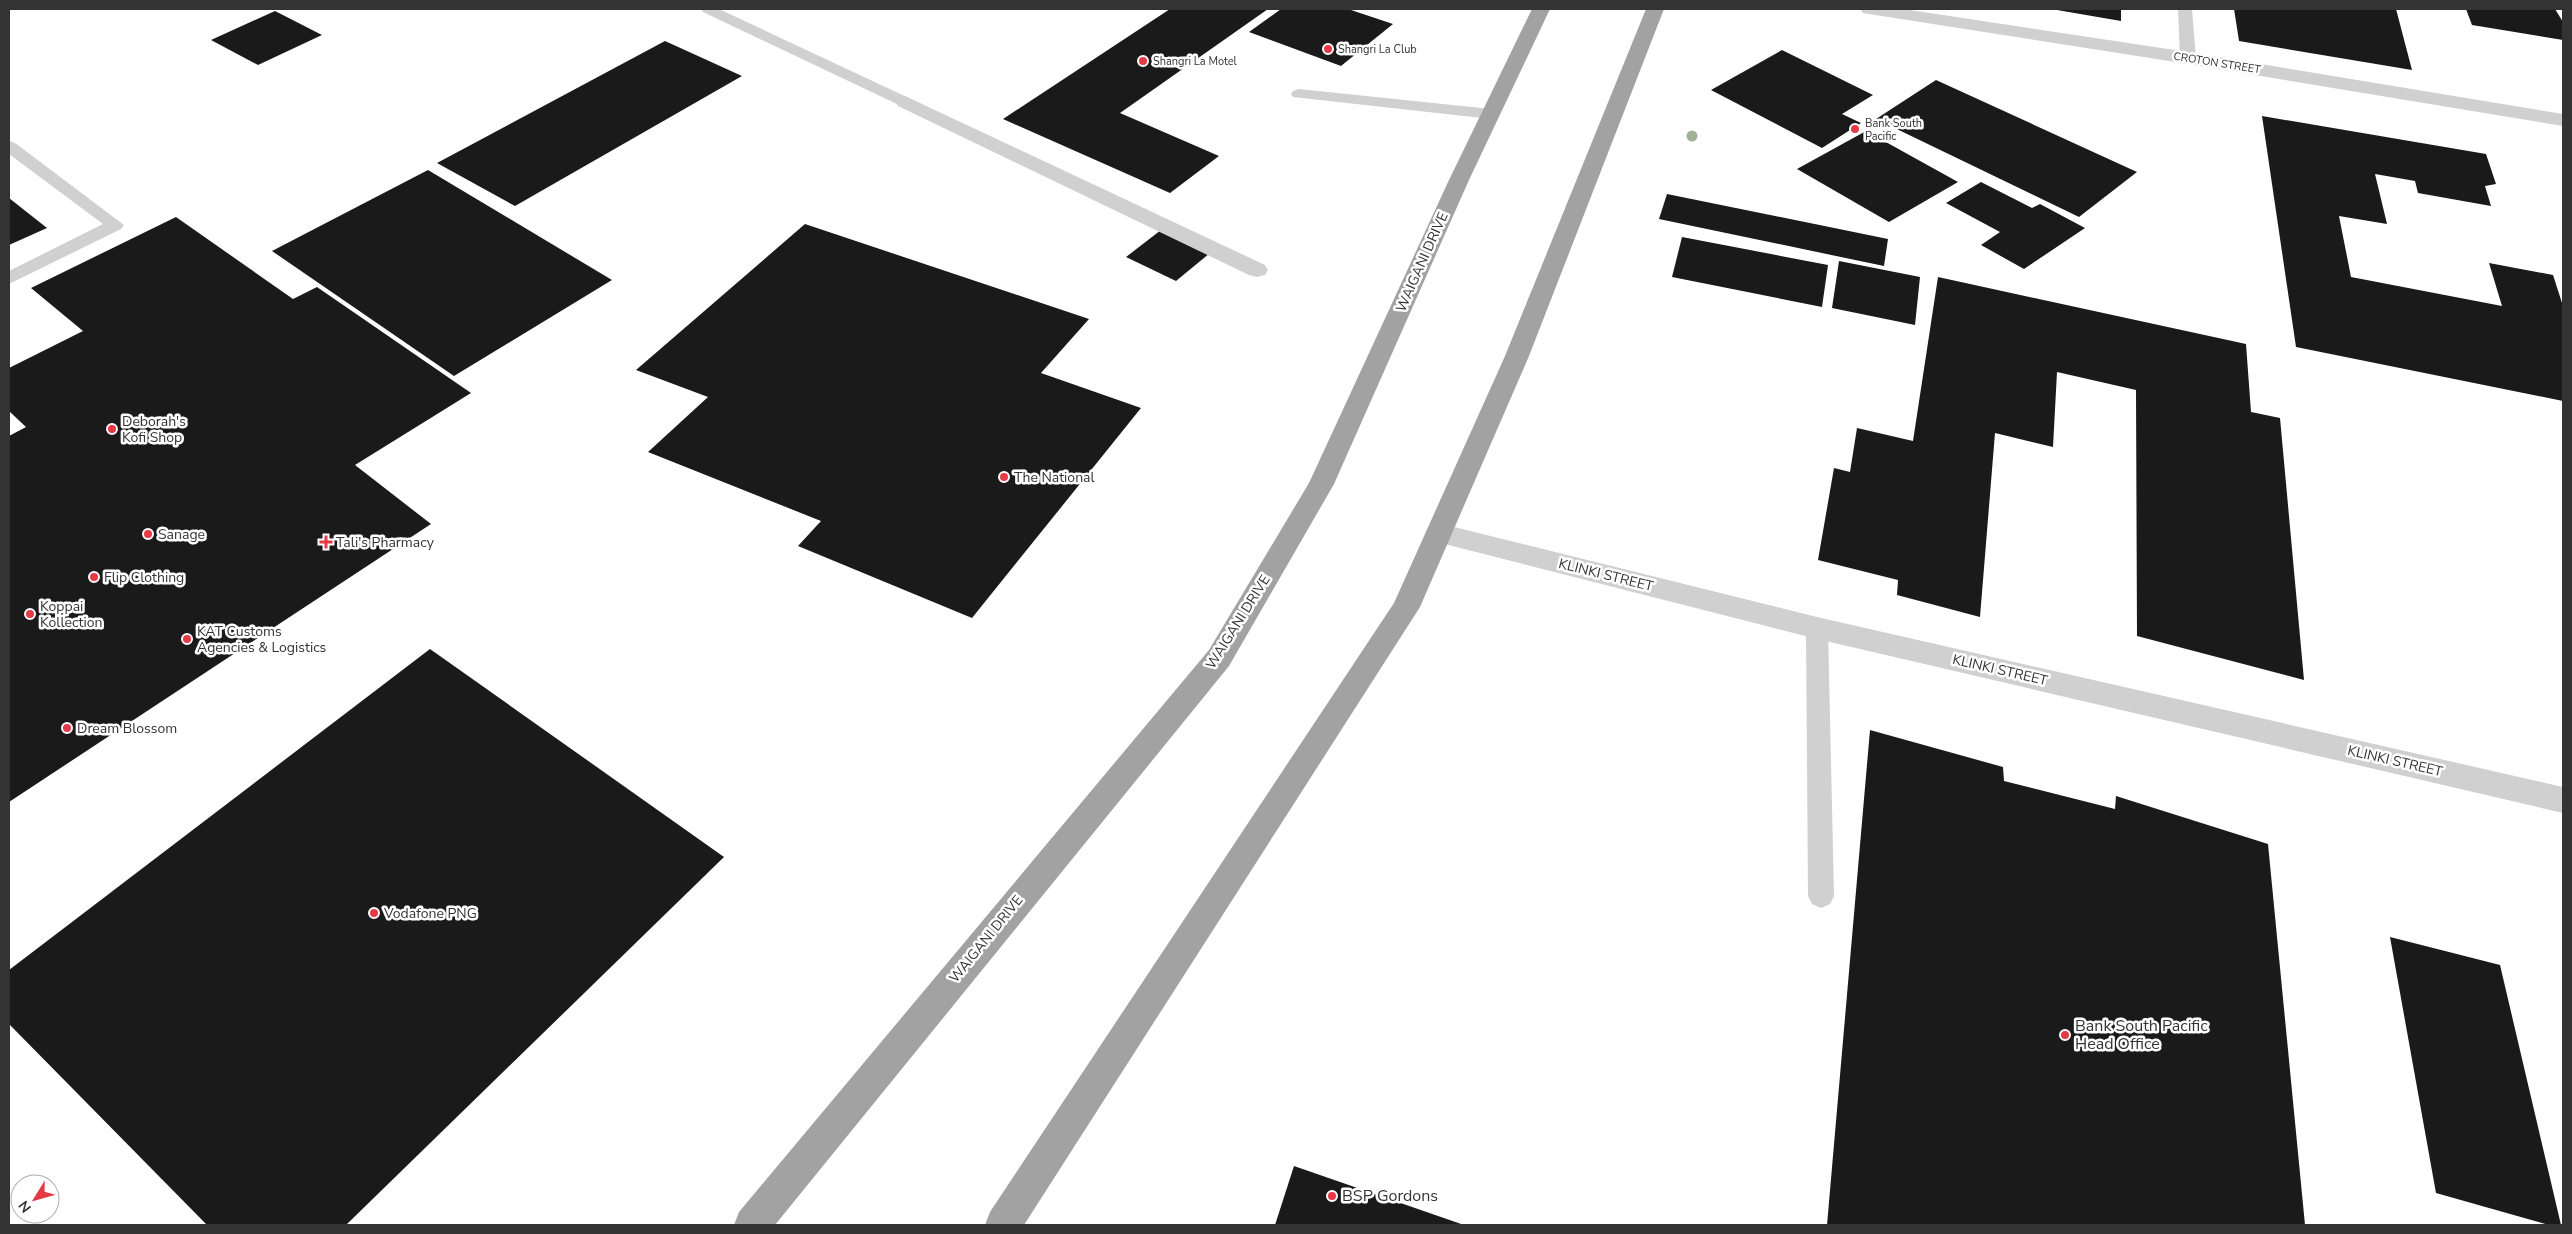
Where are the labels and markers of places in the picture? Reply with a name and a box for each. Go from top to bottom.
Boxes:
place label: Shangri La Club [1338,42,1417,57]
marker: Shangri La Club [1322,43,1334,55]
place label: Shangri La Motel [1153,54,1238,69]
marker: Shangri La Motel [1137,55,1149,67]
place label: Bank South Pacific [1865,116,1922,144]
marker: Bank South Pacific [1849,123,1861,135]
place label: Deborah's Kofi Shop [122,412,186,447]
marker: Deborah's Kofi Shop [106,423,118,435]
place label: The National [1014,468,1096,487]
marker: The National [998,471,1010,483]
place label: Sanage [158,525,205,544]
marker: Sanage [142,528,154,540]
place label: Tali's Pharmacy [336,533,435,552]
marker: Tali's Pharmacy [320,536,332,548]
place label: Flip Clothing [104,568,184,587]
marker: Flip Clothing [88,571,100,583]
place label: Koppai Kollection [40,597,102,632]
marker: Koppai Kollection [24,608,36,620]
place label: KAT Customs Agencies & Logistics [197,622,327,657]
marker: KAT Customs Agencies & Logistics [181,633,193,645]
place label: Dream Blossom [77,719,177,738]
marker: Dream Blossom [61,722,73,734]
place label: Vodafone PNG [383,904,477,923]
marker: Vodafone PNG [368,907,380,919]
place label: Bank South Pacific Head Office [2075,1015,2208,1055]
marker: Bank South Pacific Head Office [2059,1029,2071,1041]
place label: BSP Gordons [1342,1185,1438,1207]
marker: BSP Gordons [1326,1190,1338,1202]

